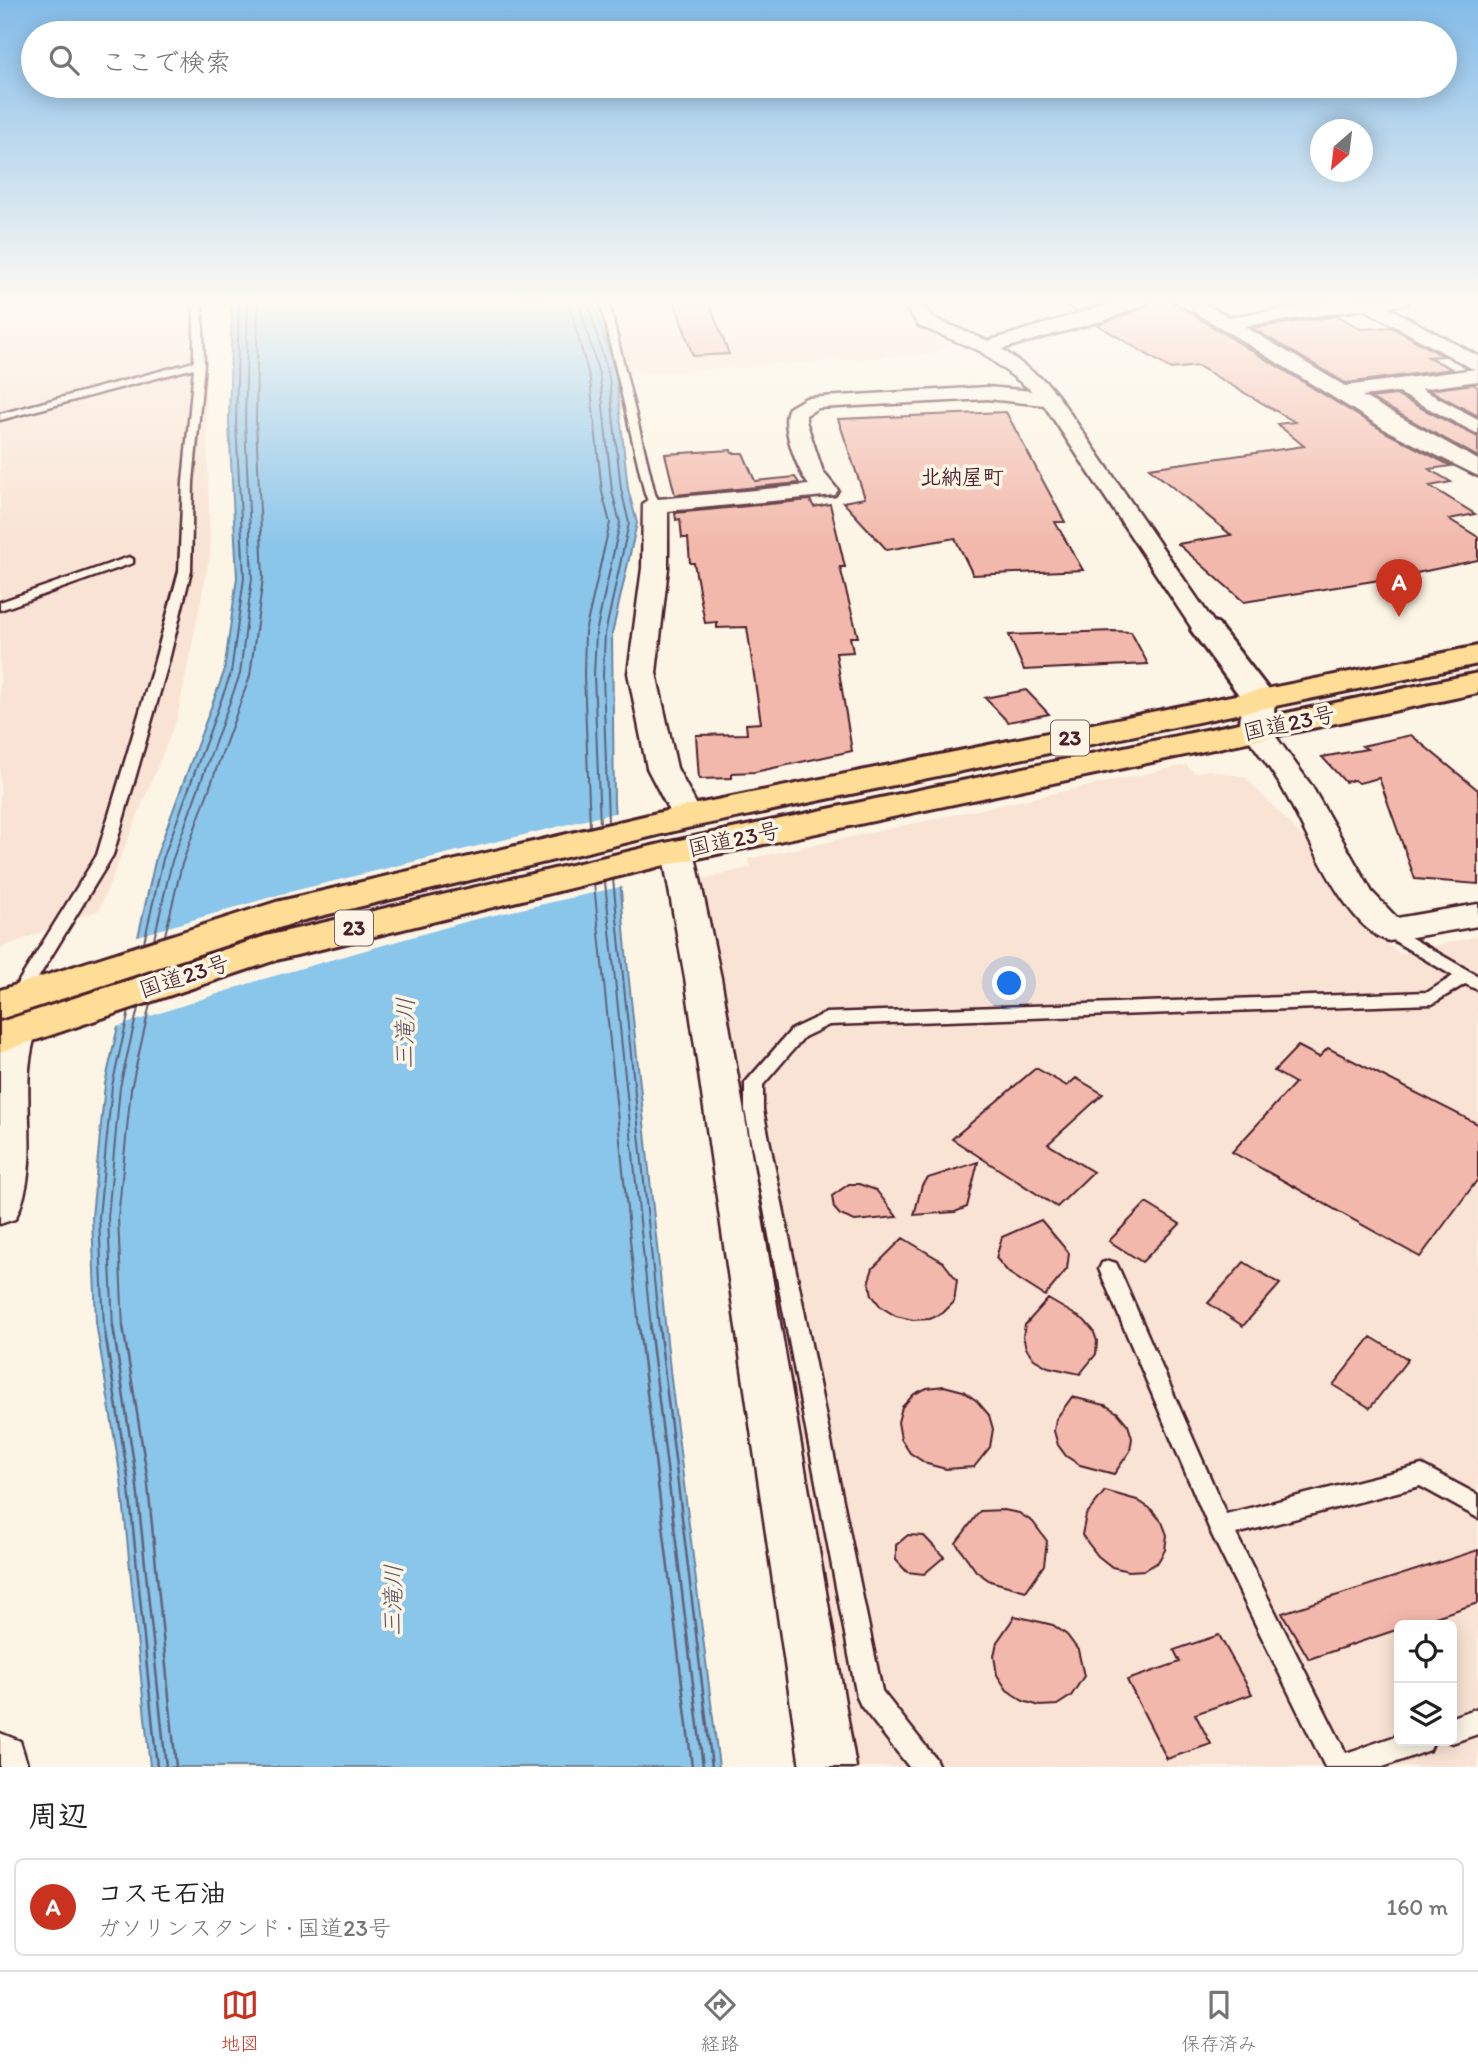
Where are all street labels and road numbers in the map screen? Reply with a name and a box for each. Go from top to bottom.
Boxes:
street label: 国道23号 [1240,700,1338,746]
road number: 23 [1051,720,1089,756]
street label: 国道23号 [685,816,783,862]
road number: 23 [335,911,373,946]
street label: 国道23号 [135,948,233,1004]

